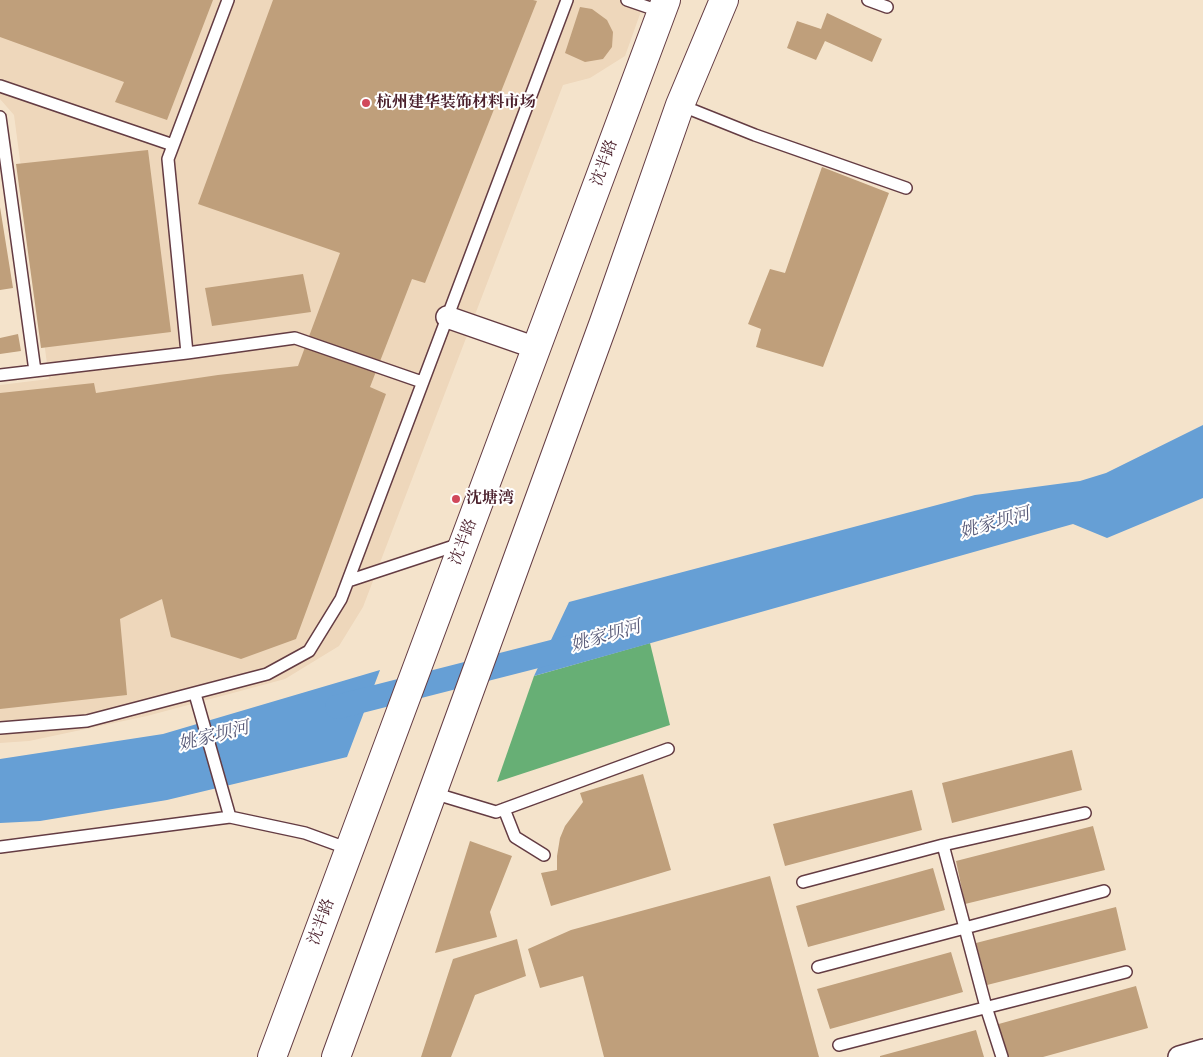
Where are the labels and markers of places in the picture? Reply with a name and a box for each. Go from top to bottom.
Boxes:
place label: 杭州建华装饰材料市场 [376,93,536,113]
marker: 杭州建华装饰材料市场 [360,97,372,109]
place label: 沈塘湾 [466,489,514,509]
marker: 沈塘湾 [450,493,462,505]

